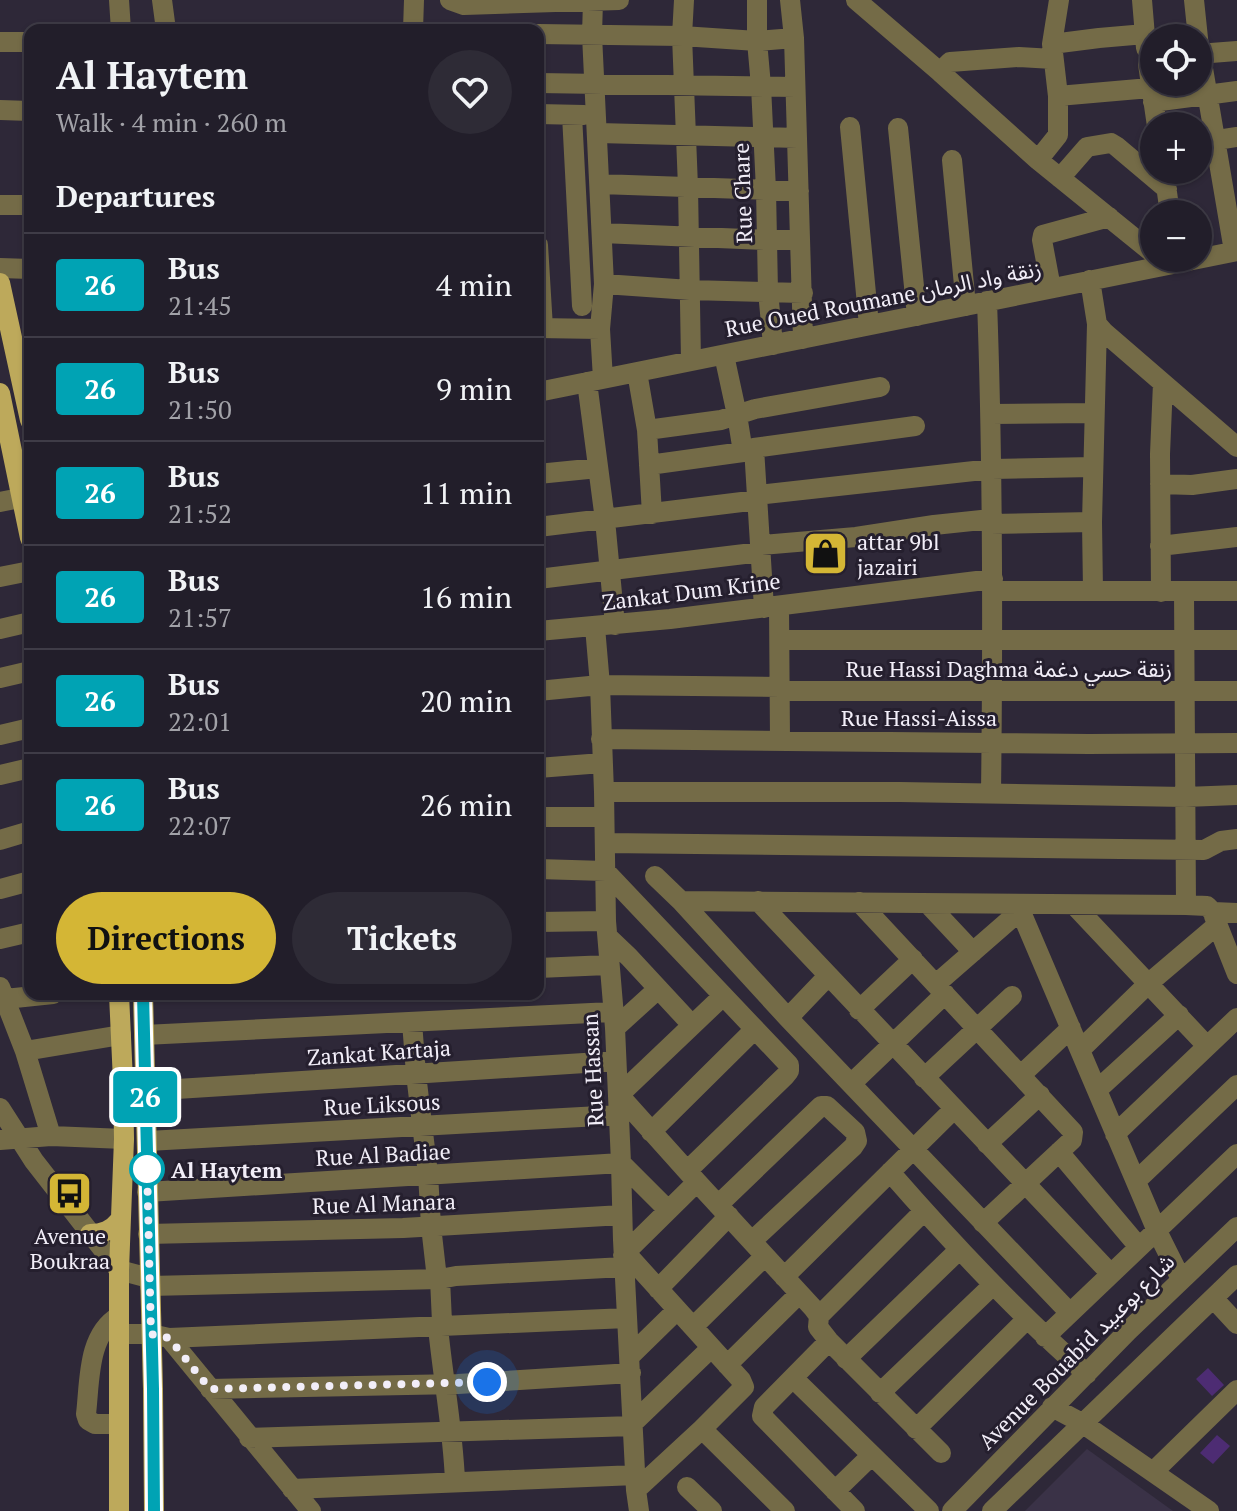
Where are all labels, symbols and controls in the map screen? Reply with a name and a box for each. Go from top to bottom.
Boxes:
map controls [1140,24,1212,272]
button: locate [1140,24,1212,96]
text: Al Haytem [56,50,248,100]
button: heart [428,50,512,134]
text: Walk · 4 min · 260 m [56,105,287,139]
button: + [1140,112,1212,184]
street label: Rue Chare [726,142,758,244]
text: Departures [56,176,215,216]
button: − [1140,200,1212,272]
text: Bus [168,248,220,288]
street label: Rue Oued Roumane زنقة واد الرمان [722,253,1044,343]
text: 4 min [436,265,512,305]
text: 26 [84,266,116,303]
text: 21:45 [168,288,232,322]
text: Bus [168,352,220,392]
text: 9 min [436,369,512,409]
text: 26 [84,370,116,407]
text: 21:50 [168,392,232,426]
text: Bus [168,456,220,496]
text: 11 min [420,473,512,513]
text: 26 [84,474,116,511]
text: 21:52 [168,496,232,530]
place label: attar 9bl jazairi [857,527,940,581]
shop icon: attar 9bl jazairi [802,530,850,578]
text: Bus [168,560,220,600]
street label: Zankat Dum Krine [600,566,782,616]
text: 16 min [420,577,512,617]
text: 26 [84,578,116,615]
text: 21:57 [168,600,232,634]
street label: Rue Hassi Daghma زنقة حسي دغمة [846,654,1172,686]
text: Bus [168,664,220,704]
text: 20 min [420,681,512,721]
text: 26 [84,682,116,719]
street label: Rue Hassi-Aissa [841,703,997,732]
text: 22:01 [168,704,232,738]
text: Bus [168,768,220,808]
text: 26 min [420,785,512,825]
text: 26 [84,786,116,823]
text: 22:07 [168,808,232,842]
button: Directions [56,892,276,984]
button: Tickets [292,892,512,984]
street label: Rue Hassan [575,1013,609,1127]
street label: Zankat Kartaja [306,1033,452,1071]
line badge: 26 [109,1071,181,1123]
text: 26 [129,1078,161,1115]
street label: Rue Liksous [323,1086,441,1122]
street label: Rue Al Badiae [315,1136,451,1172]
marker: Al Haytem [130,1152,164,1186]
place label: Al Haytem [171,1155,283,1184]
bus stop icon: Avenue Boukraa [46,1170,94,1218]
street label: Rue Al Manara [312,1186,456,1220]
place label: Avenue Boukraa [30,1221,110,1275]
street label: Avenue Bouabid شارع بوعبيد [972,1247,1182,1457]
your location [467,1362,507,1402]

